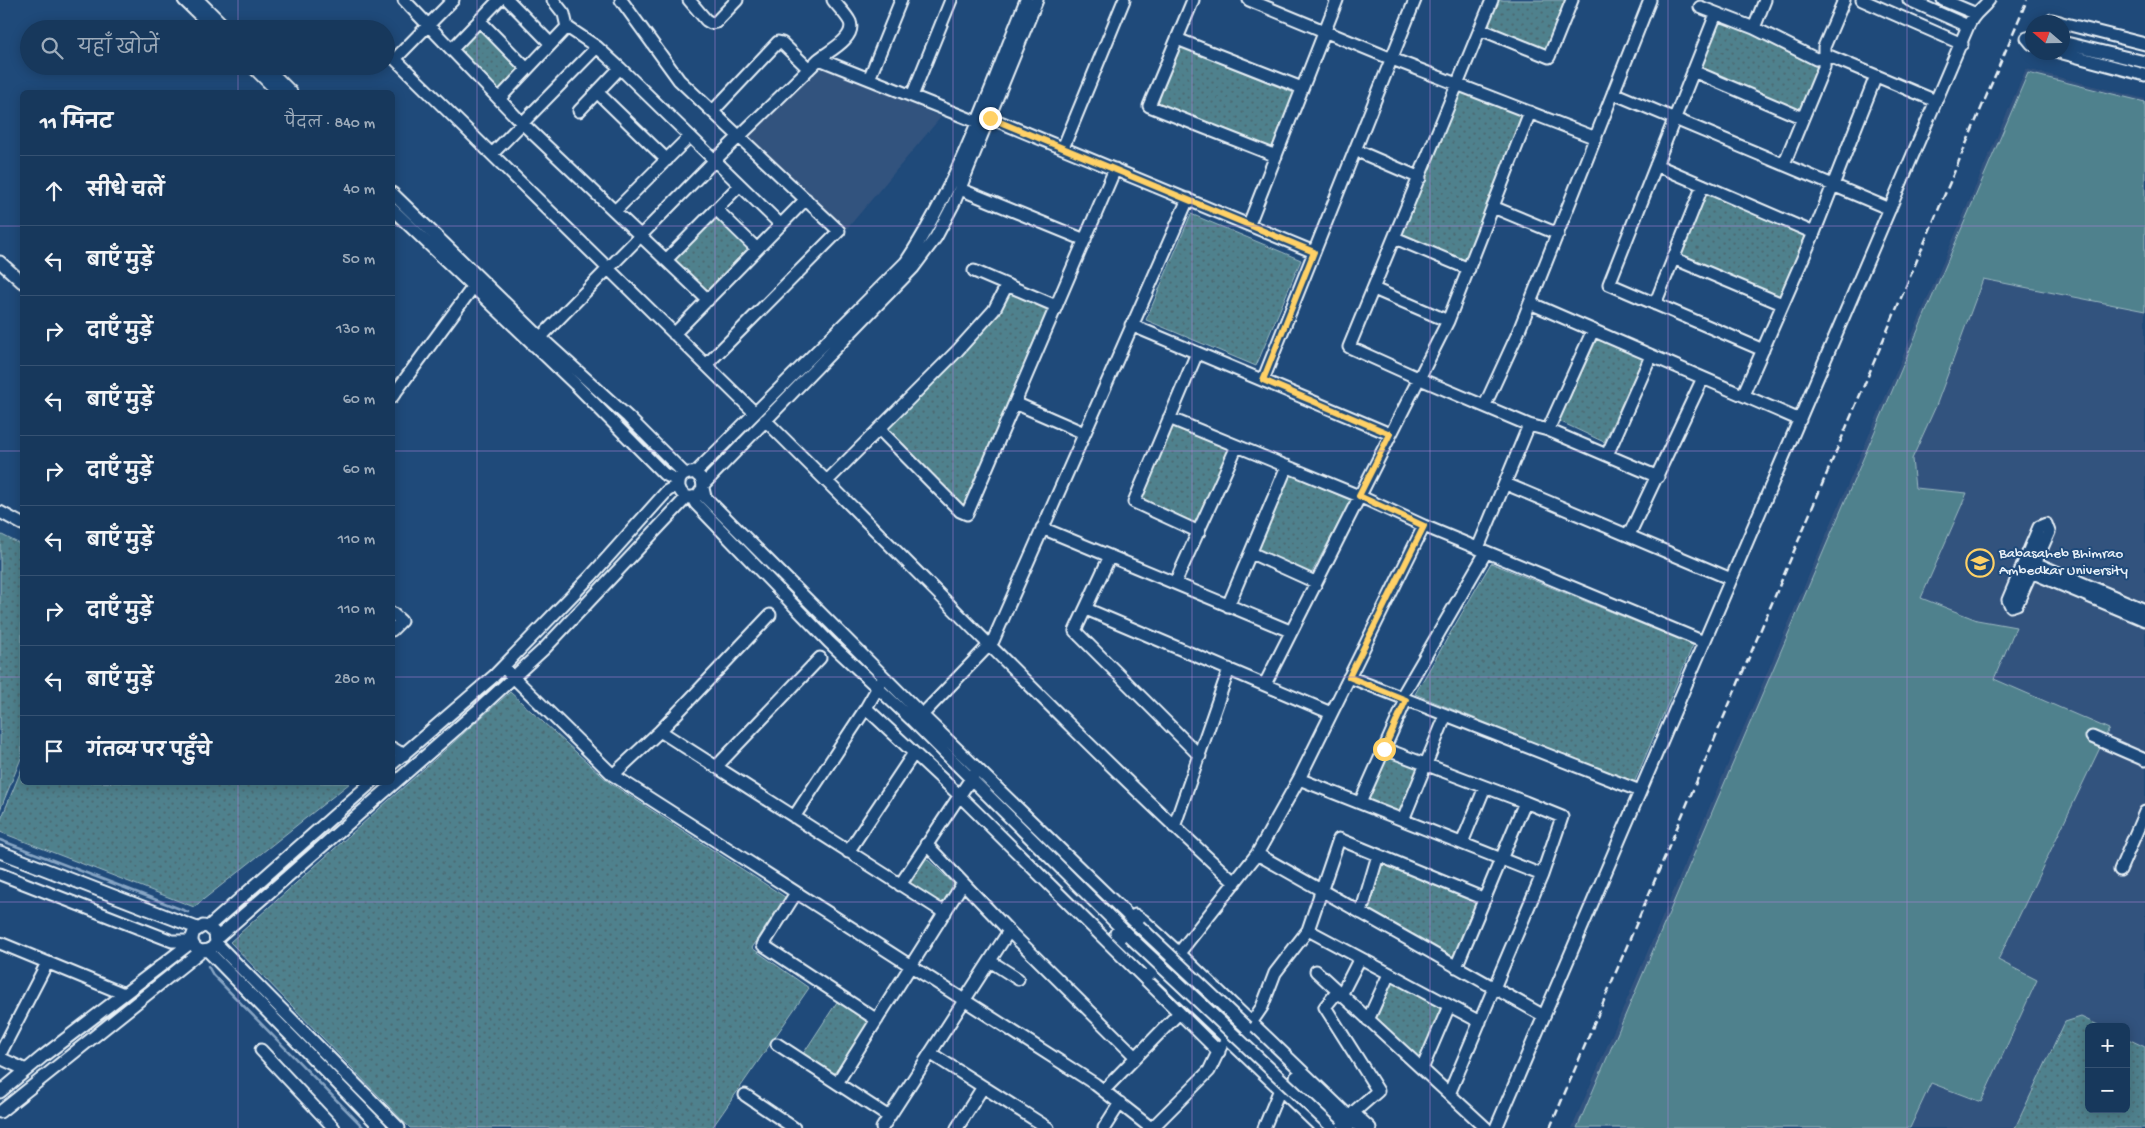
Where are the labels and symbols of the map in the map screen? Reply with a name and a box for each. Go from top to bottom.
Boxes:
north arrow [2025,15,2070,60]
route end [979,107,1002,130]
place label: Babasaheb Bhimrao Ambedkar University [1998,545,2128,580]
school or university icon: Babasaheb Bhimrao Ambedkar University [1965,548,1995,578]
route start [1373,738,1396,761]

